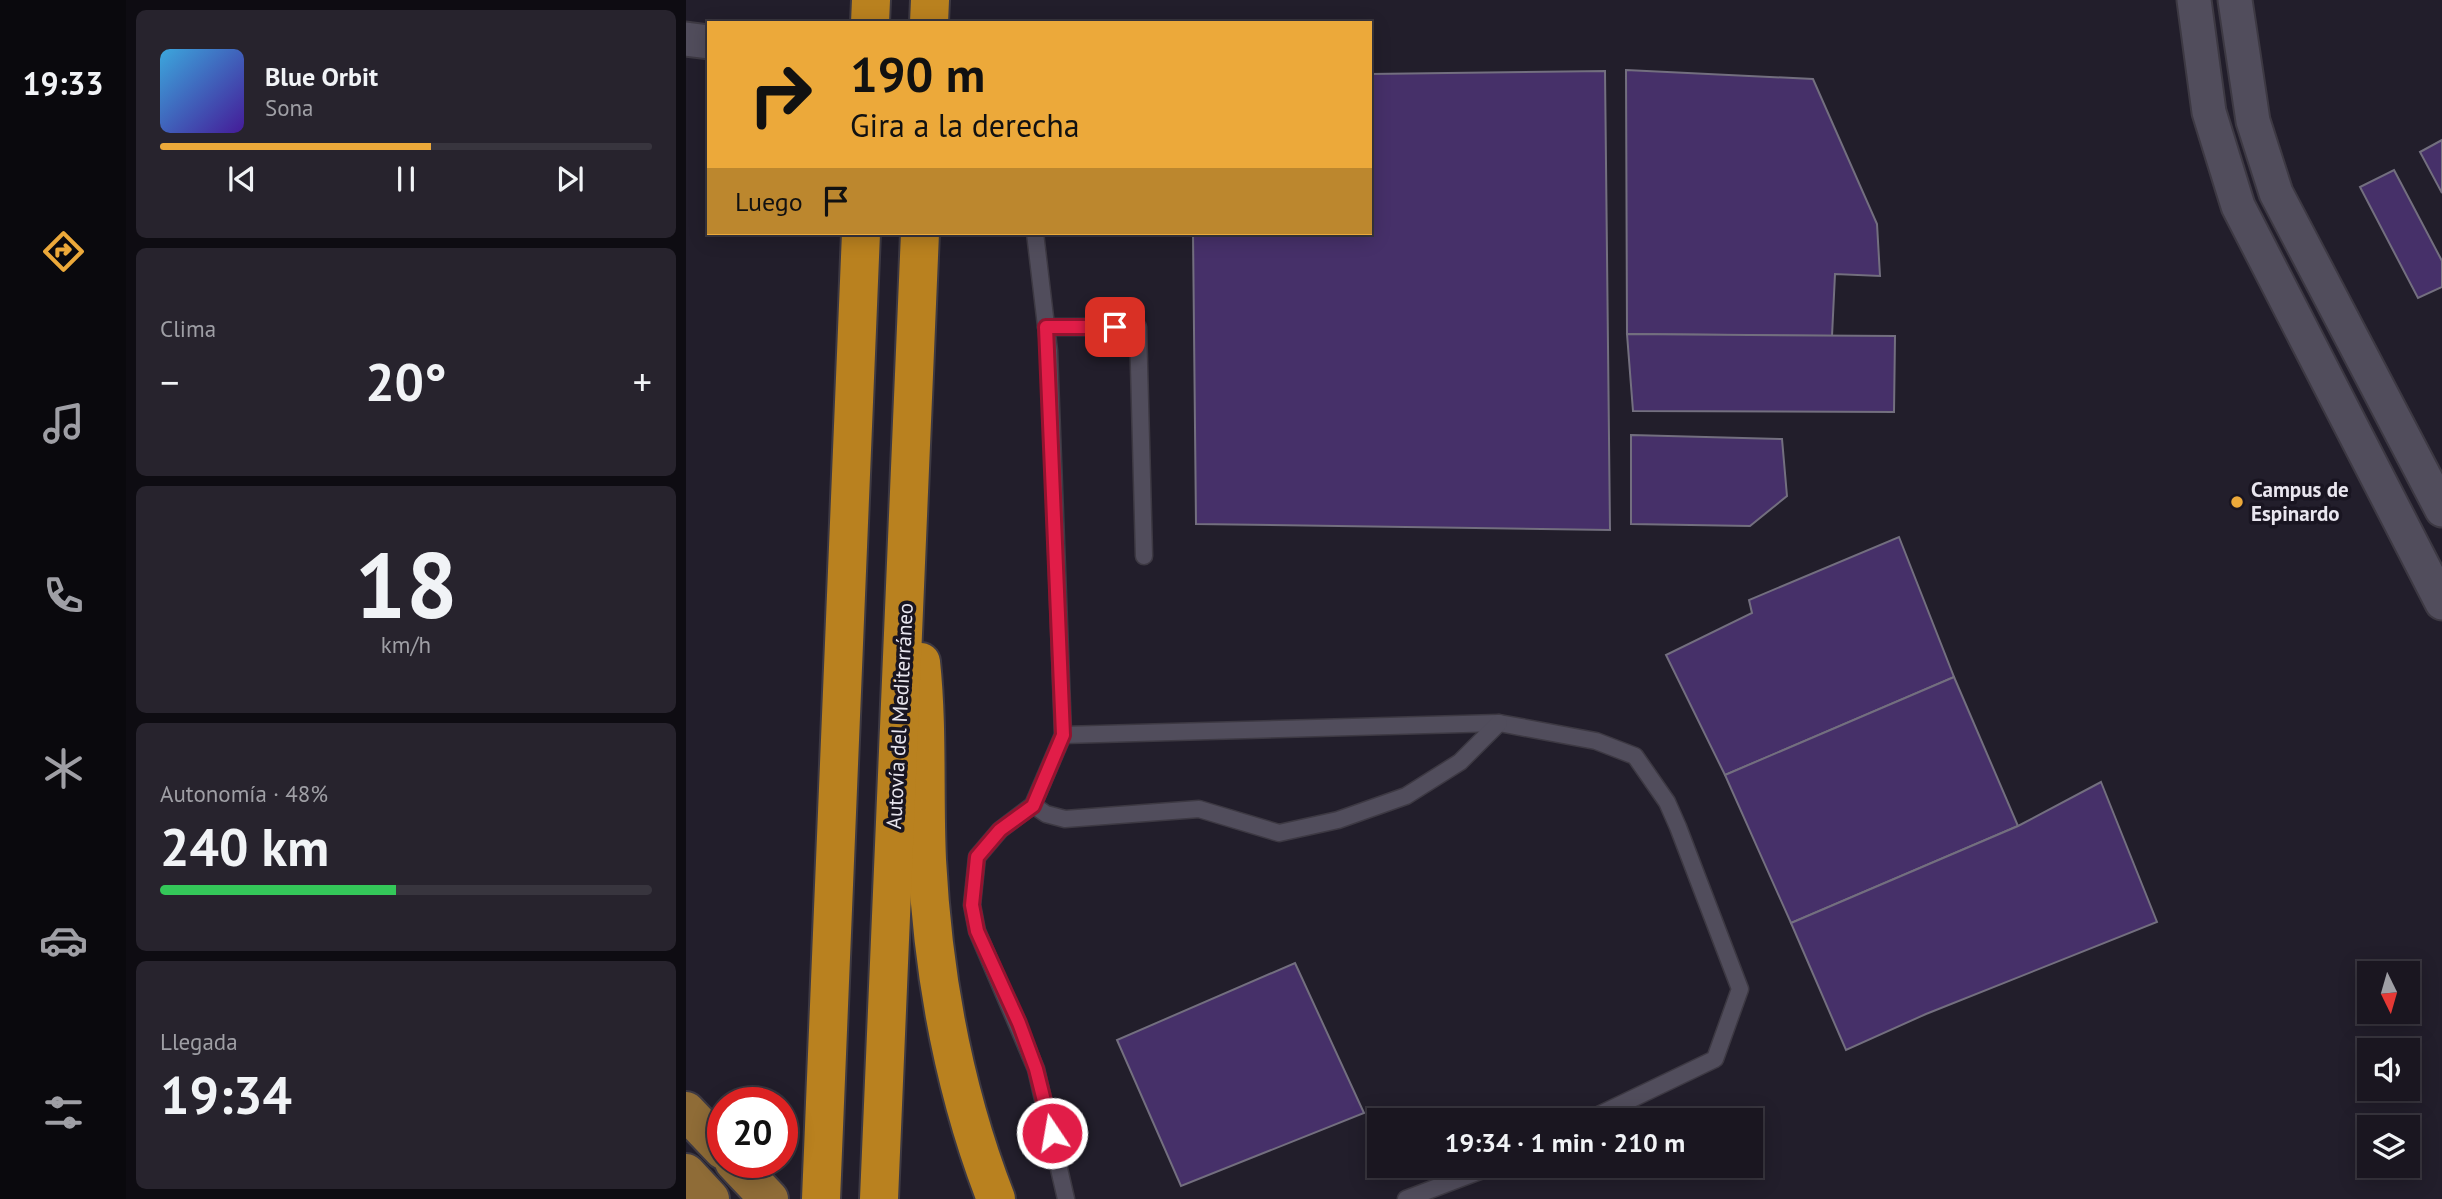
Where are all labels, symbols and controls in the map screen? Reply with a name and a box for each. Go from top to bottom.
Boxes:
text: 190 m [850,42,985,106]
icon: right [735,49,826,140]
text: Blue Orbit [265,60,378,93]
text: 19:33 [22,62,104,104]
text: Sona [265,93,314,122]
text: Gira a la derecha [850,104,1080,146]
icon: previous [223,160,261,198]
icon: pause [387,160,425,198]
icon: next [551,160,589,198]
icon: arrive [817,182,855,220]
text: Luego [735,185,803,218]
icon: directions [39,227,88,276]
pin [1085,297,1145,357]
icon: arrive [1096,308,1134,346]
text: Clima [160,314,216,343]
text: 20° [365,348,447,415]
text: − [160,357,179,406]
text: + [633,357,652,406]
icon: music [39,399,88,448]
place label: Campus de Espinardo [2251,476,2349,527]
marker: Campus de Espinardo [2229,494,2245,510]
text: 18 [354,525,458,643]
icon: phone [39,571,88,620]
street label: Autovía del Mediterráneo [880,602,919,830]
text: km/h [381,630,431,659]
icon: climate [39,744,88,793]
text: Autonomía · 48% [160,779,328,808]
text: 240 km [160,813,329,880]
icon: car [39,916,88,965]
north arrow [2357,961,2420,1024]
map controls [2357,961,2420,1178]
text: Llegada [160,1027,238,1056]
button: sound [2357,1038,2420,1101]
text: 19:34 [160,1061,292,1128]
speed limit sign: 20 [707,1087,798,1178]
icon: filters [39,1088,88,1137]
position arrow [1015,1096,1089,1170]
button: layers [2357,1115,2420,1178]
text: 19:34 · 1 min · 210 m [1445,1126,1685,1159]

